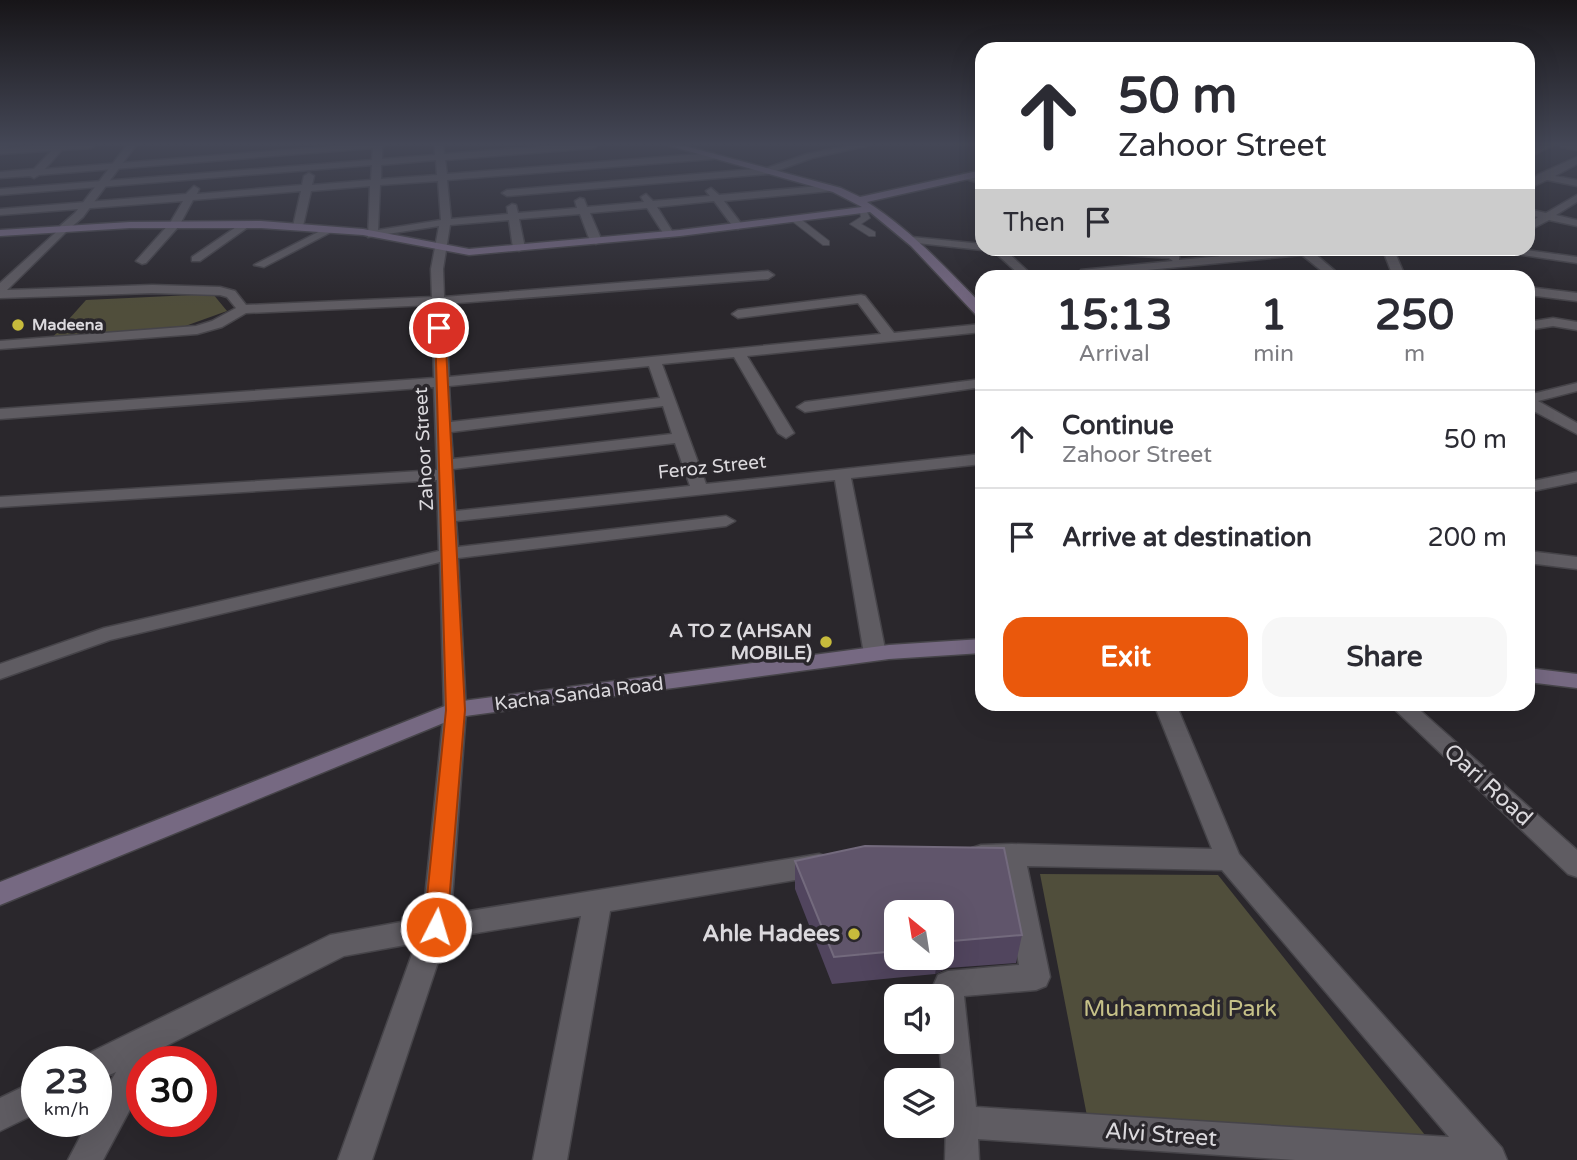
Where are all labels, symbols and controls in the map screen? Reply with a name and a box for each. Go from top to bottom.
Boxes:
text: 50 m [1118,67,1237,126]
icon: ahead [1003,70,1094,161]
text: Zahoor Street [1118,127,1327,165]
icon: arrive [1079,203,1117,241]
text: Then [1003,207,1065,238]
text: 15:13 [1056,290,1172,341]
text: 1 [1260,290,1287,341]
text: 250 [1375,290,1454,341]
pin [409,298,469,358]
icon: arrive [420,309,458,347]
place label: Madeena [32,315,103,335]
marker: Madeena [10,317,26,333]
text: Arrival [1079,340,1150,368]
text: min [1253,340,1294,368]
text: m [1404,340,1425,368]
street label: Zahoor Street [410,387,438,511]
text: Continue [1062,410,1174,441]
icon: ahead [1003,420,1041,458]
text: 50 m [1444,424,1507,455]
text: Zahoor Street [1062,441,1212,469]
street label: Feroz Street [657,450,767,484]
icon: arrive [1003,518,1041,556]
text: Arrive at destination [1062,522,1312,553]
text: 200 m [1427,522,1507,553]
button: Exit [1003,617,1248,697]
button: Share [1262,617,1507,697]
place label: A TO Z (AHSAN MOBILE) [669,620,812,664]
marker: A TO Z (AHSAN MOBILE) [818,634,834,650]
street label: Kacha Sanda Road [493,673,665,715]
street label: Qari Road [1438,738,1538,832]
position arrow [399,890,473,964]
north arrow [884,900,954,970]
map controls [884,900,954,1138]
place label: Ahle Hadees [702,920,840,948]
marker: Ahle Hadees [846,926,862,942]
button: sound [884,984,954,1054]
park label: Muhammadi Park [1083,995,1277,1023]
speed limit sign: 30 [126,1046,217,1137]
text: 23 [45,1061,88,1103]
button: layers [884,1068,954,1138]
text: km/h [44,1098,89,1120]
street label: Alvi Street [1104,1117,1218,1153]

